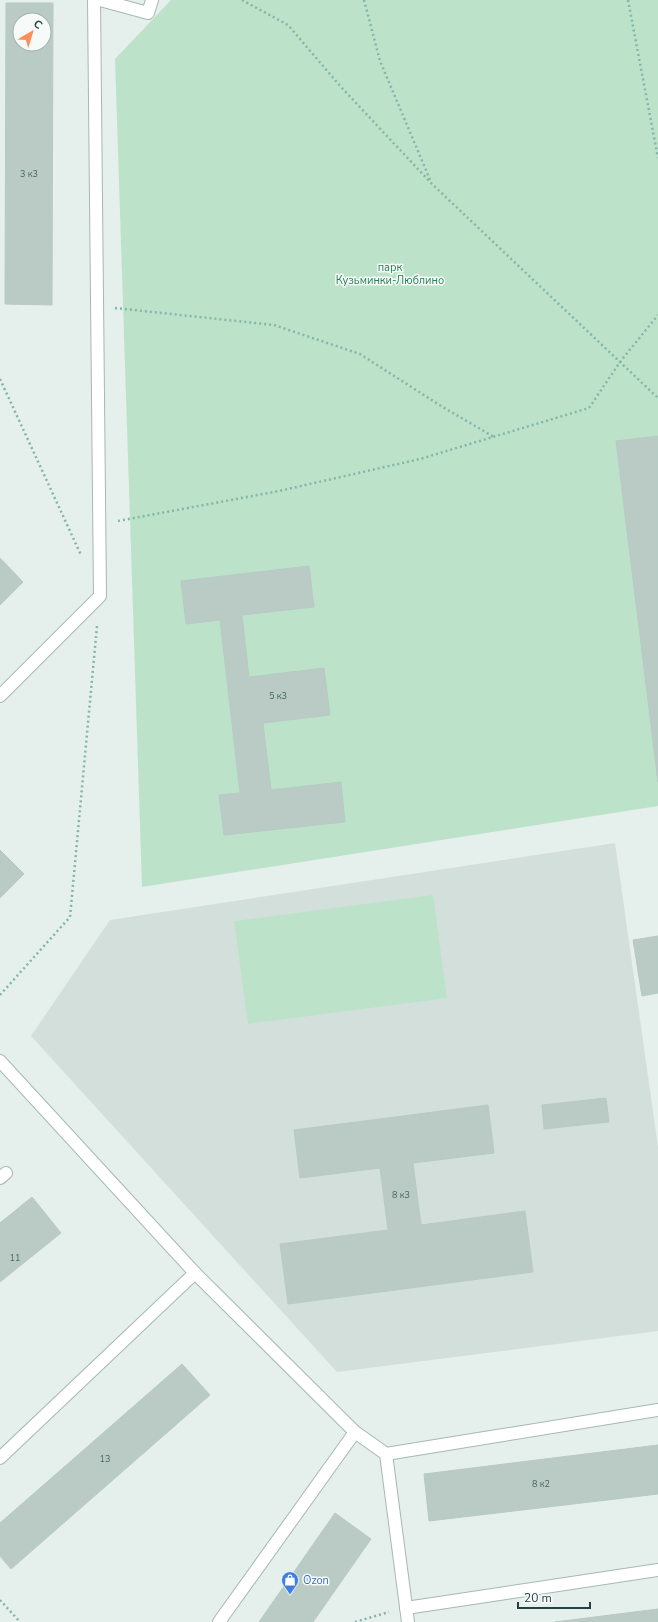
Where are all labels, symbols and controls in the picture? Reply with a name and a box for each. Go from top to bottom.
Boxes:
north arrow [12,12,52,52]
text: С [30,16,46,33]
house number: 3 к3 [20,168,38,180]
park label: парк Кузьминки-Люблино [336,260,444,288]
house number: 5 к3 [269,690,287,702]
house number: 8 к3 [392,1189,410,1201]
house number: 11 [10,1252,20,1264]
house number: 13 [100,1453,110,1465]
house number: 8 к2 [532,1478,550,1490]
shop icon: Ozon [280,1570,300,1595]
place label: Ozon [303,1573,329,1588]
scale bar [518,1584,590,1610]
text: 20 m [524,1590,552,1606]

